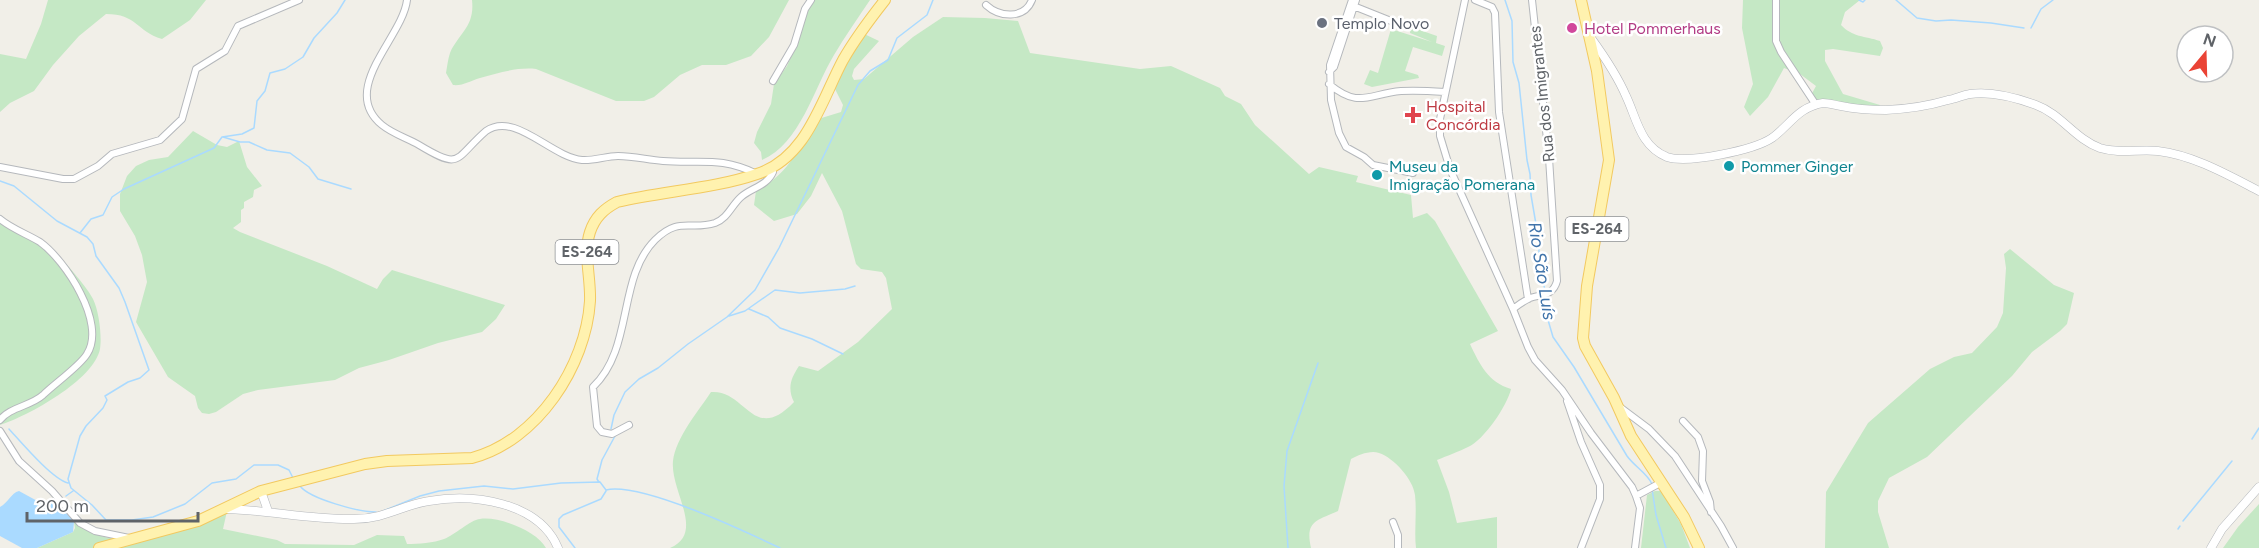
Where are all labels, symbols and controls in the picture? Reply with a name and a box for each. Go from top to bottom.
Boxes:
place label: Templo Novo [1334,14,1429,33]
marker: Templo Novo [1315,16,1329,30]
place label: Hotel Pommerhaus [1584,19,1721,38]
marker: Hotel Pommerhaus [1565,21,1579,35]
north arrow [2175,24,2235,84]
street label: Rua dos Imigrantes [1525,25,1559,163]
text: N [2201,29,2219,51]
place label: Hospital Concórdia [1426,97,1500,134]
marker: Hospital Concórdia [1404,106,1422,124]
place label: Museu da Imigração Pomerana [1389,157,1535,194]
place label: Pommer Ginger [1741,157,1854,176]
marker: Pommer Ginger [1722,159,1736,173]
marker: Museu da Imigração Pomerana [1370,168,1384,182]
road number: ES-264 [1566,217,1628,241]
water label: Rio São Luís [1523,220,1561,322]
road number: ES-264 [556,240,618,264]
scale bar [27,485,198,523]
text: 200 m [36,495,89,517]

